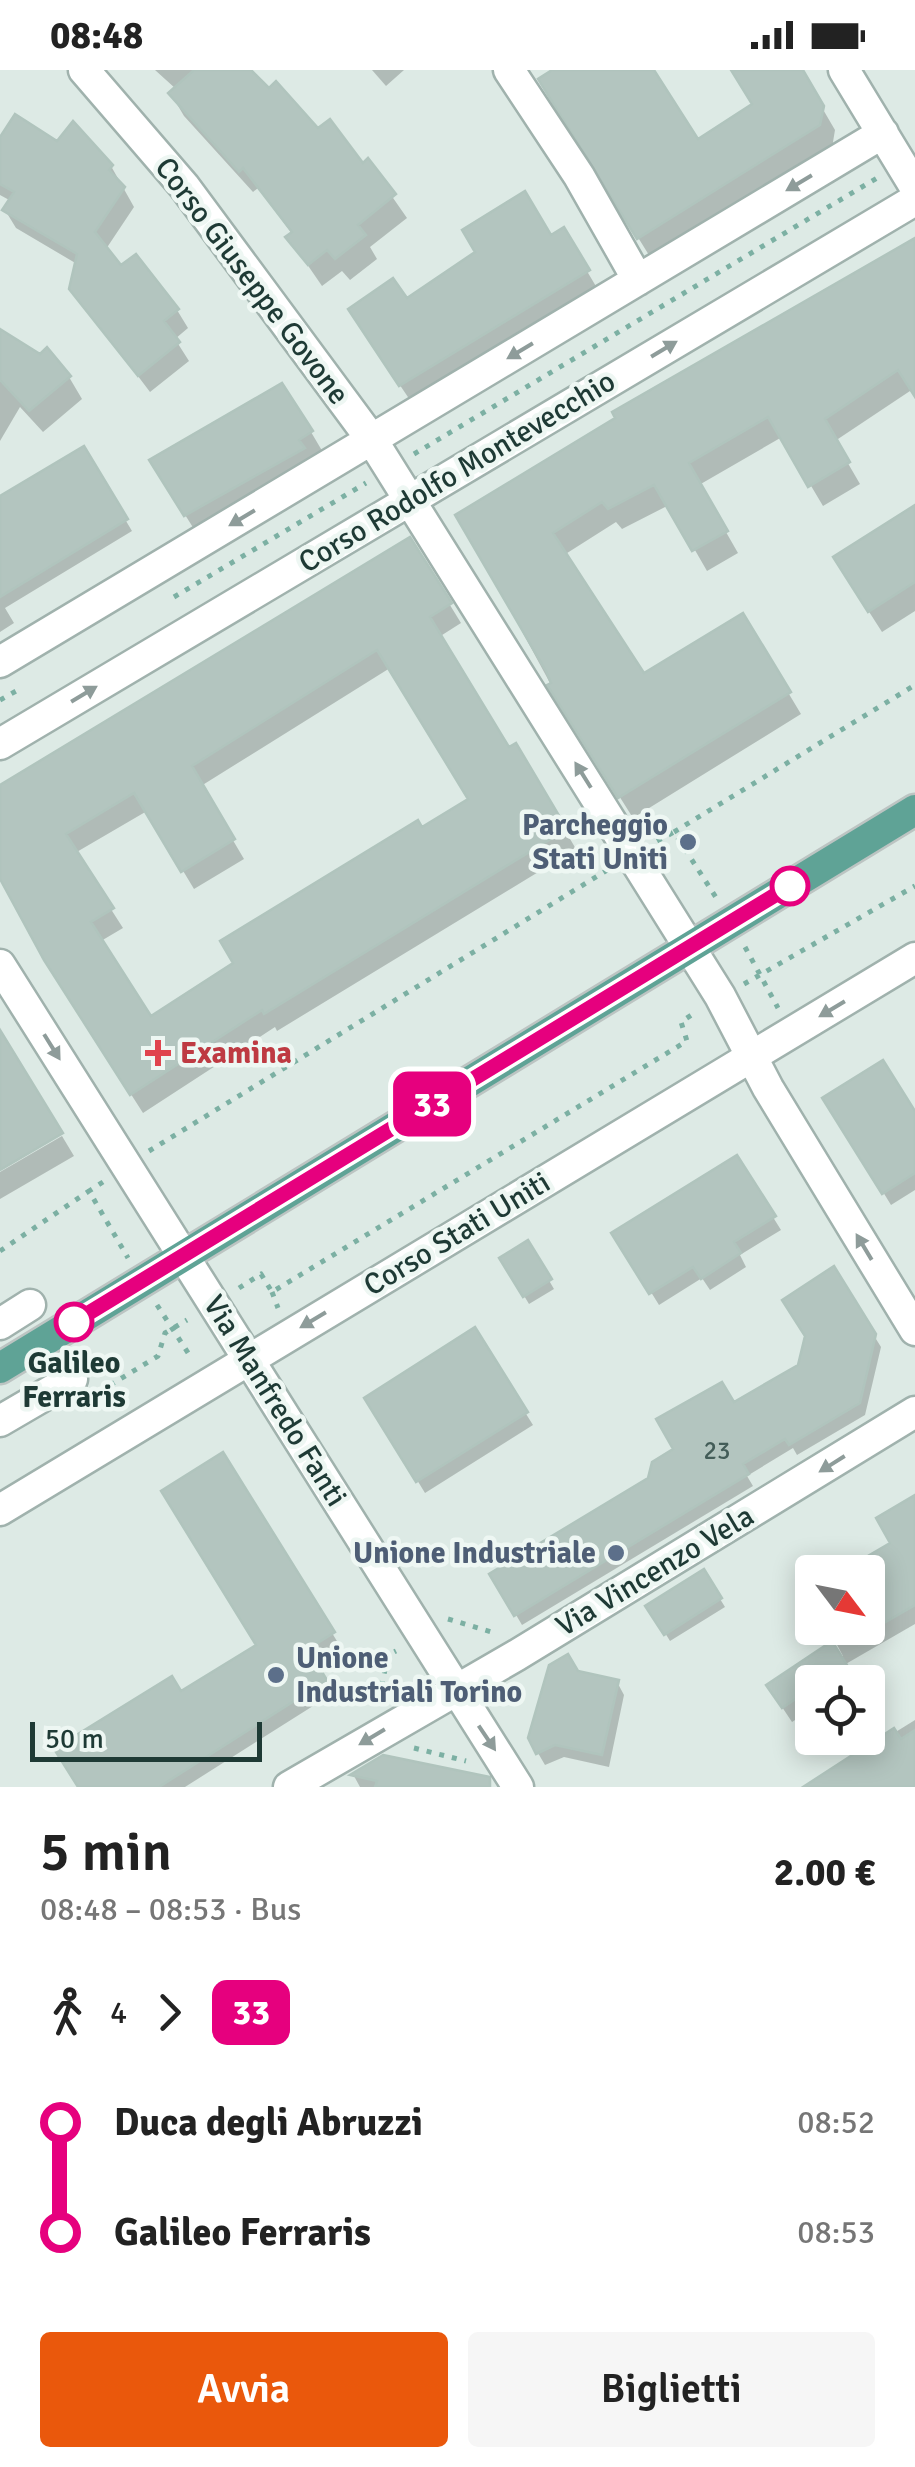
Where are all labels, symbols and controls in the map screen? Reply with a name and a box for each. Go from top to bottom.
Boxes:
text: 08:48 [50,12,143,59]
street label: Corso Giuseppe Govone [147,150,357,412]
one-way arrow [785,174,813,191]
one-way arrow [650,341,678,358]
one-way arrow [506,342,534,359]
street label: Corso Rodolfo Montevecchio [292,363,622,581]
one-way arrow [228,509,256,526]
one-way arrow [70,686,98,703]
one-way arrow [574,761,592,789]
place label: Parcheggio Stati Uniti [522,807,668,878]
marker: Parcheggio Stati Uniti [677,831,699,853]
unlabelled marker [771,867,809,905]
one-way arrow [818,1000,846,1017]
one-way arrow [42,1034,60,1061]
place label: Examina [180,1035,292,1072]
marker: Examina [145,1040,171,1066]
line badge: 33 [387,1072,477,1136]
text: 33 [413,1083,451,1126]
street label: Corso Stati Uniti [357,1164,557,1304]
one-way arrow [856,1233,874,1261]
street label: Via Manfredo Fanti [195,1288,355,1514]
marker: Galileo Ferraris [55,1303,93,1341]
one-way arrow [299,1311,327,1328]
place label: Galileo Ferraris [22,1345,126,1416]
house number: 23 [703,1435,731,1466]
one-way arrow [818,1454,846,1472]
street label: Via Vincenzo Vela [549,1497,761,1645]
place label: Unione Industriale [353,1535,596,1572]
marker: Unione Industriale [605,1542,627,1564]
north arrow [795,1555,885,1645]
map controls [795,1555,885,1755]
place label: Unione Industriali Torino [296,1640,522,1711]
marker: Unione Industriali Torino [265,1664,287,1686]
button: locate [795,1665,885,1755]
scale bar [30,1717,262,1762]
text: 50 m [45,1722,104,1756]
one-way arrow [477,1724,496,1751]
one-way arrow [358,1727,386,1745]
text: 5 min [40,1818,172,1886]
text: 2.00 € [774,1849,875,1896]
text: 08:48 – 08:53 · Bus [40,1890,301,1929]
icon: walk [40,1985,95,2040]
icon: forward [142,1985,197,2040]
text: 33 [232,1991,270,2034]
text: 4 [110,1993,127,2032]
text: Duca degli Abruzzi [114,2099,423,2146]
text: 08:52 [797,2103,875,2142]
text: Galileo Ferraris [114,2209,371,2256]
text: 08:53 [797,2213,875,2252]
button: Avvia [40,2332,448,2447]
button: Biglietti [468,2332,875,2447]

